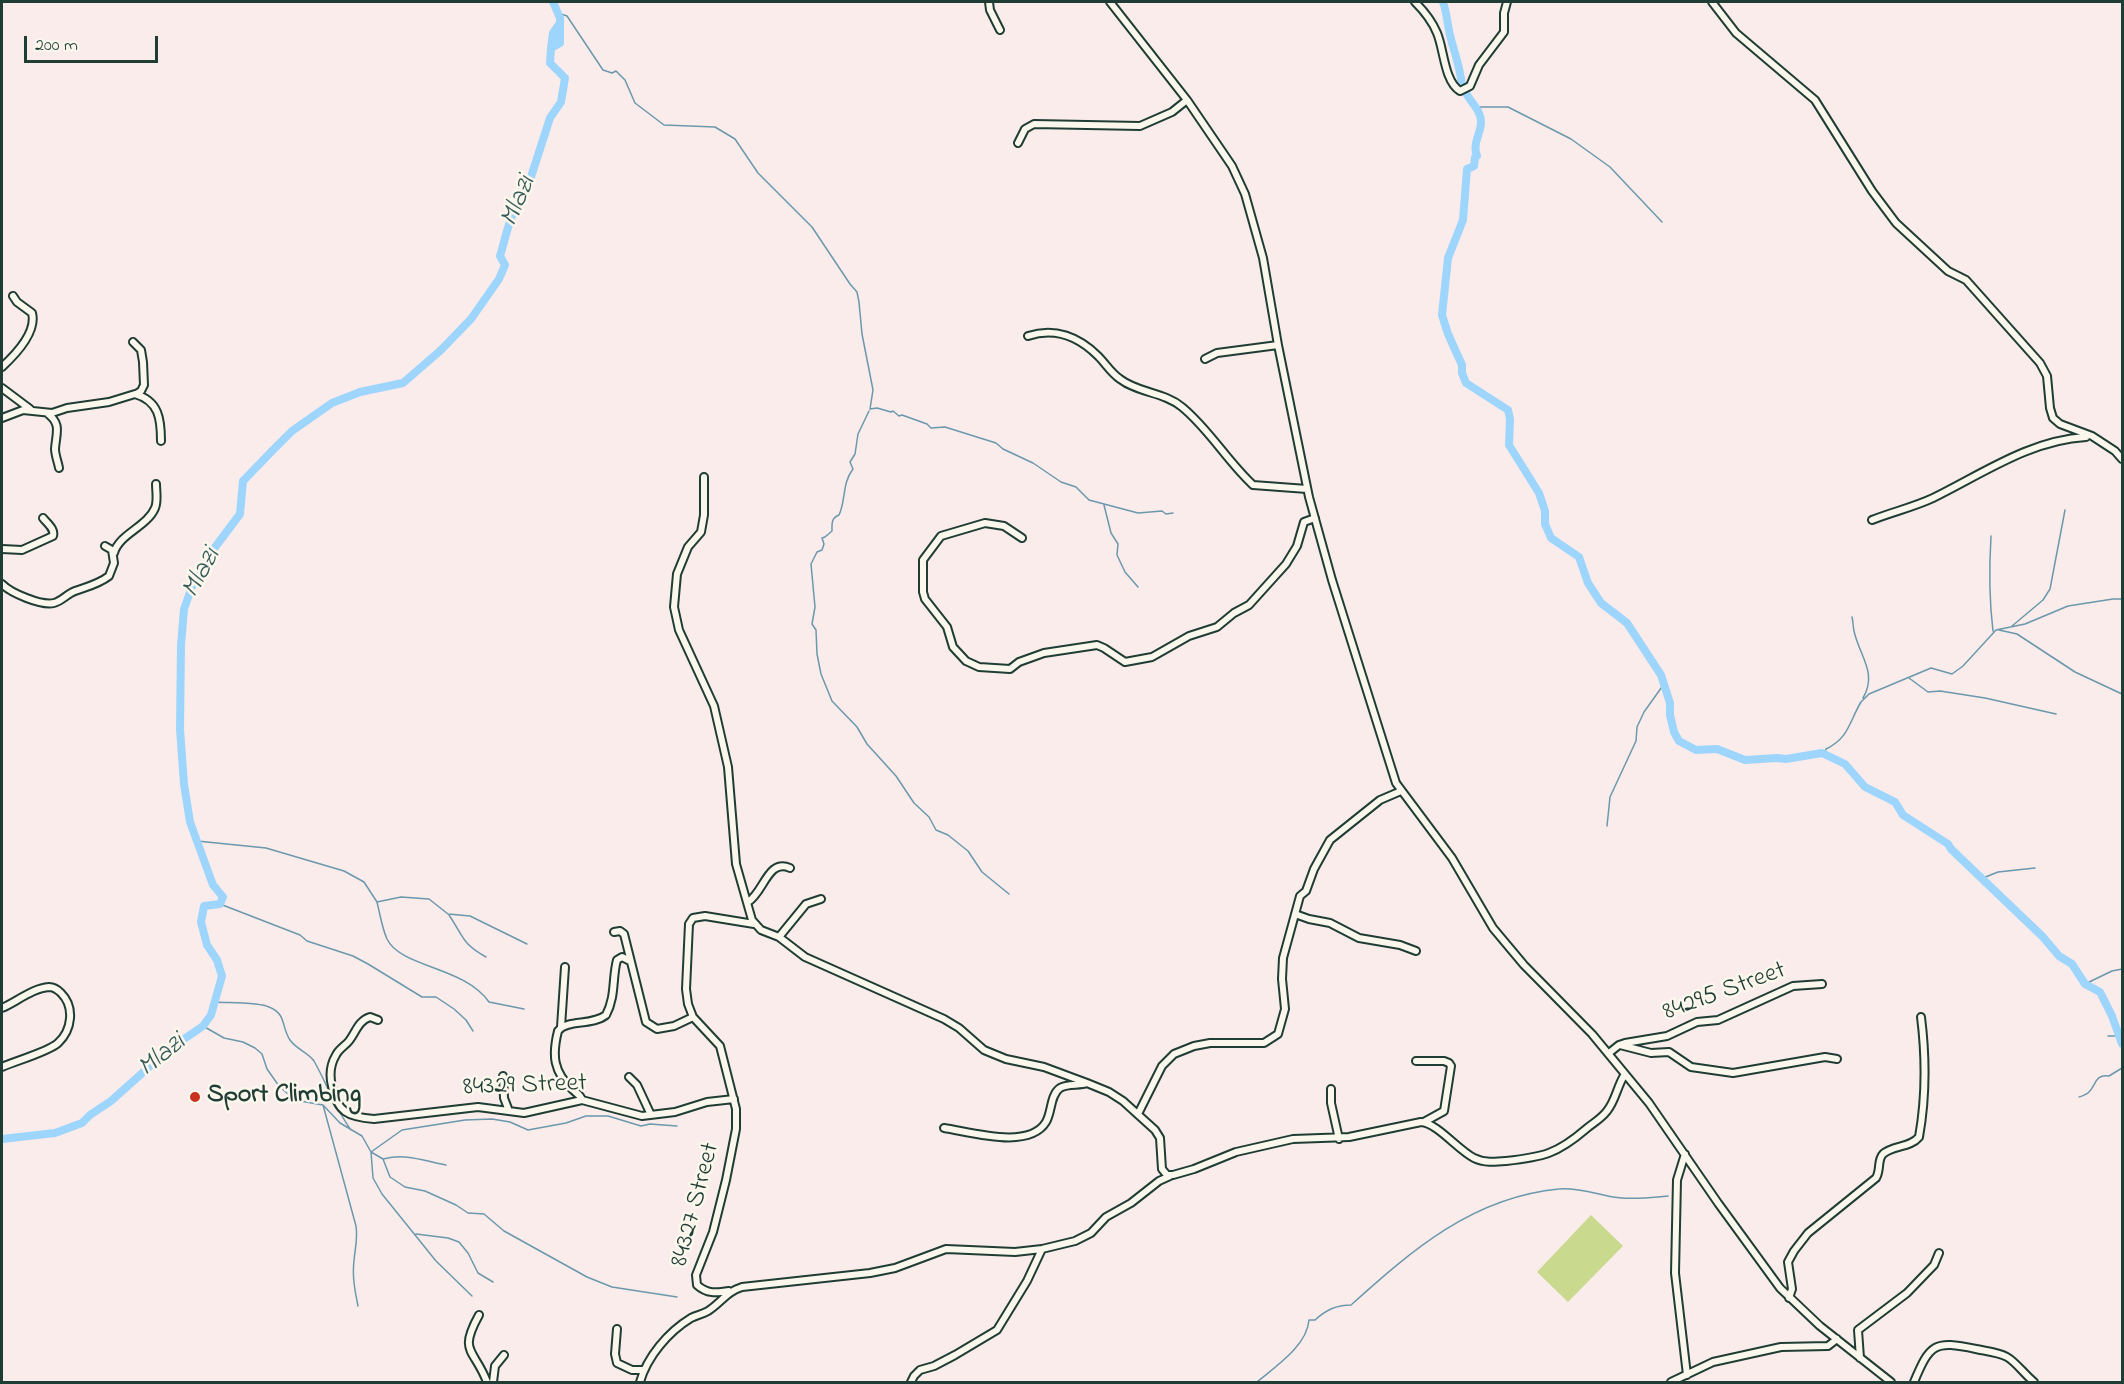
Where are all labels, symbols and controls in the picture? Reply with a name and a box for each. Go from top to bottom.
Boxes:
scale bar [27,24,160,62]
text: 200 m [35,33,78,59]
water label: Mlazi [495,172,545,232]
water label: Mlazi [176,544,230,604]
street label: 84295 Street [1659,956,1791,1030]
water label: Mlazi [133,1028,193,1086]
street label: 84329 Street [463,1069,587,1105]
place label: Sport Climbing [207,1081,361,1113]
marker: Sport Climbing [188,1090,202,1104]
street label: 84327 Street [666,1140,728,1270]

